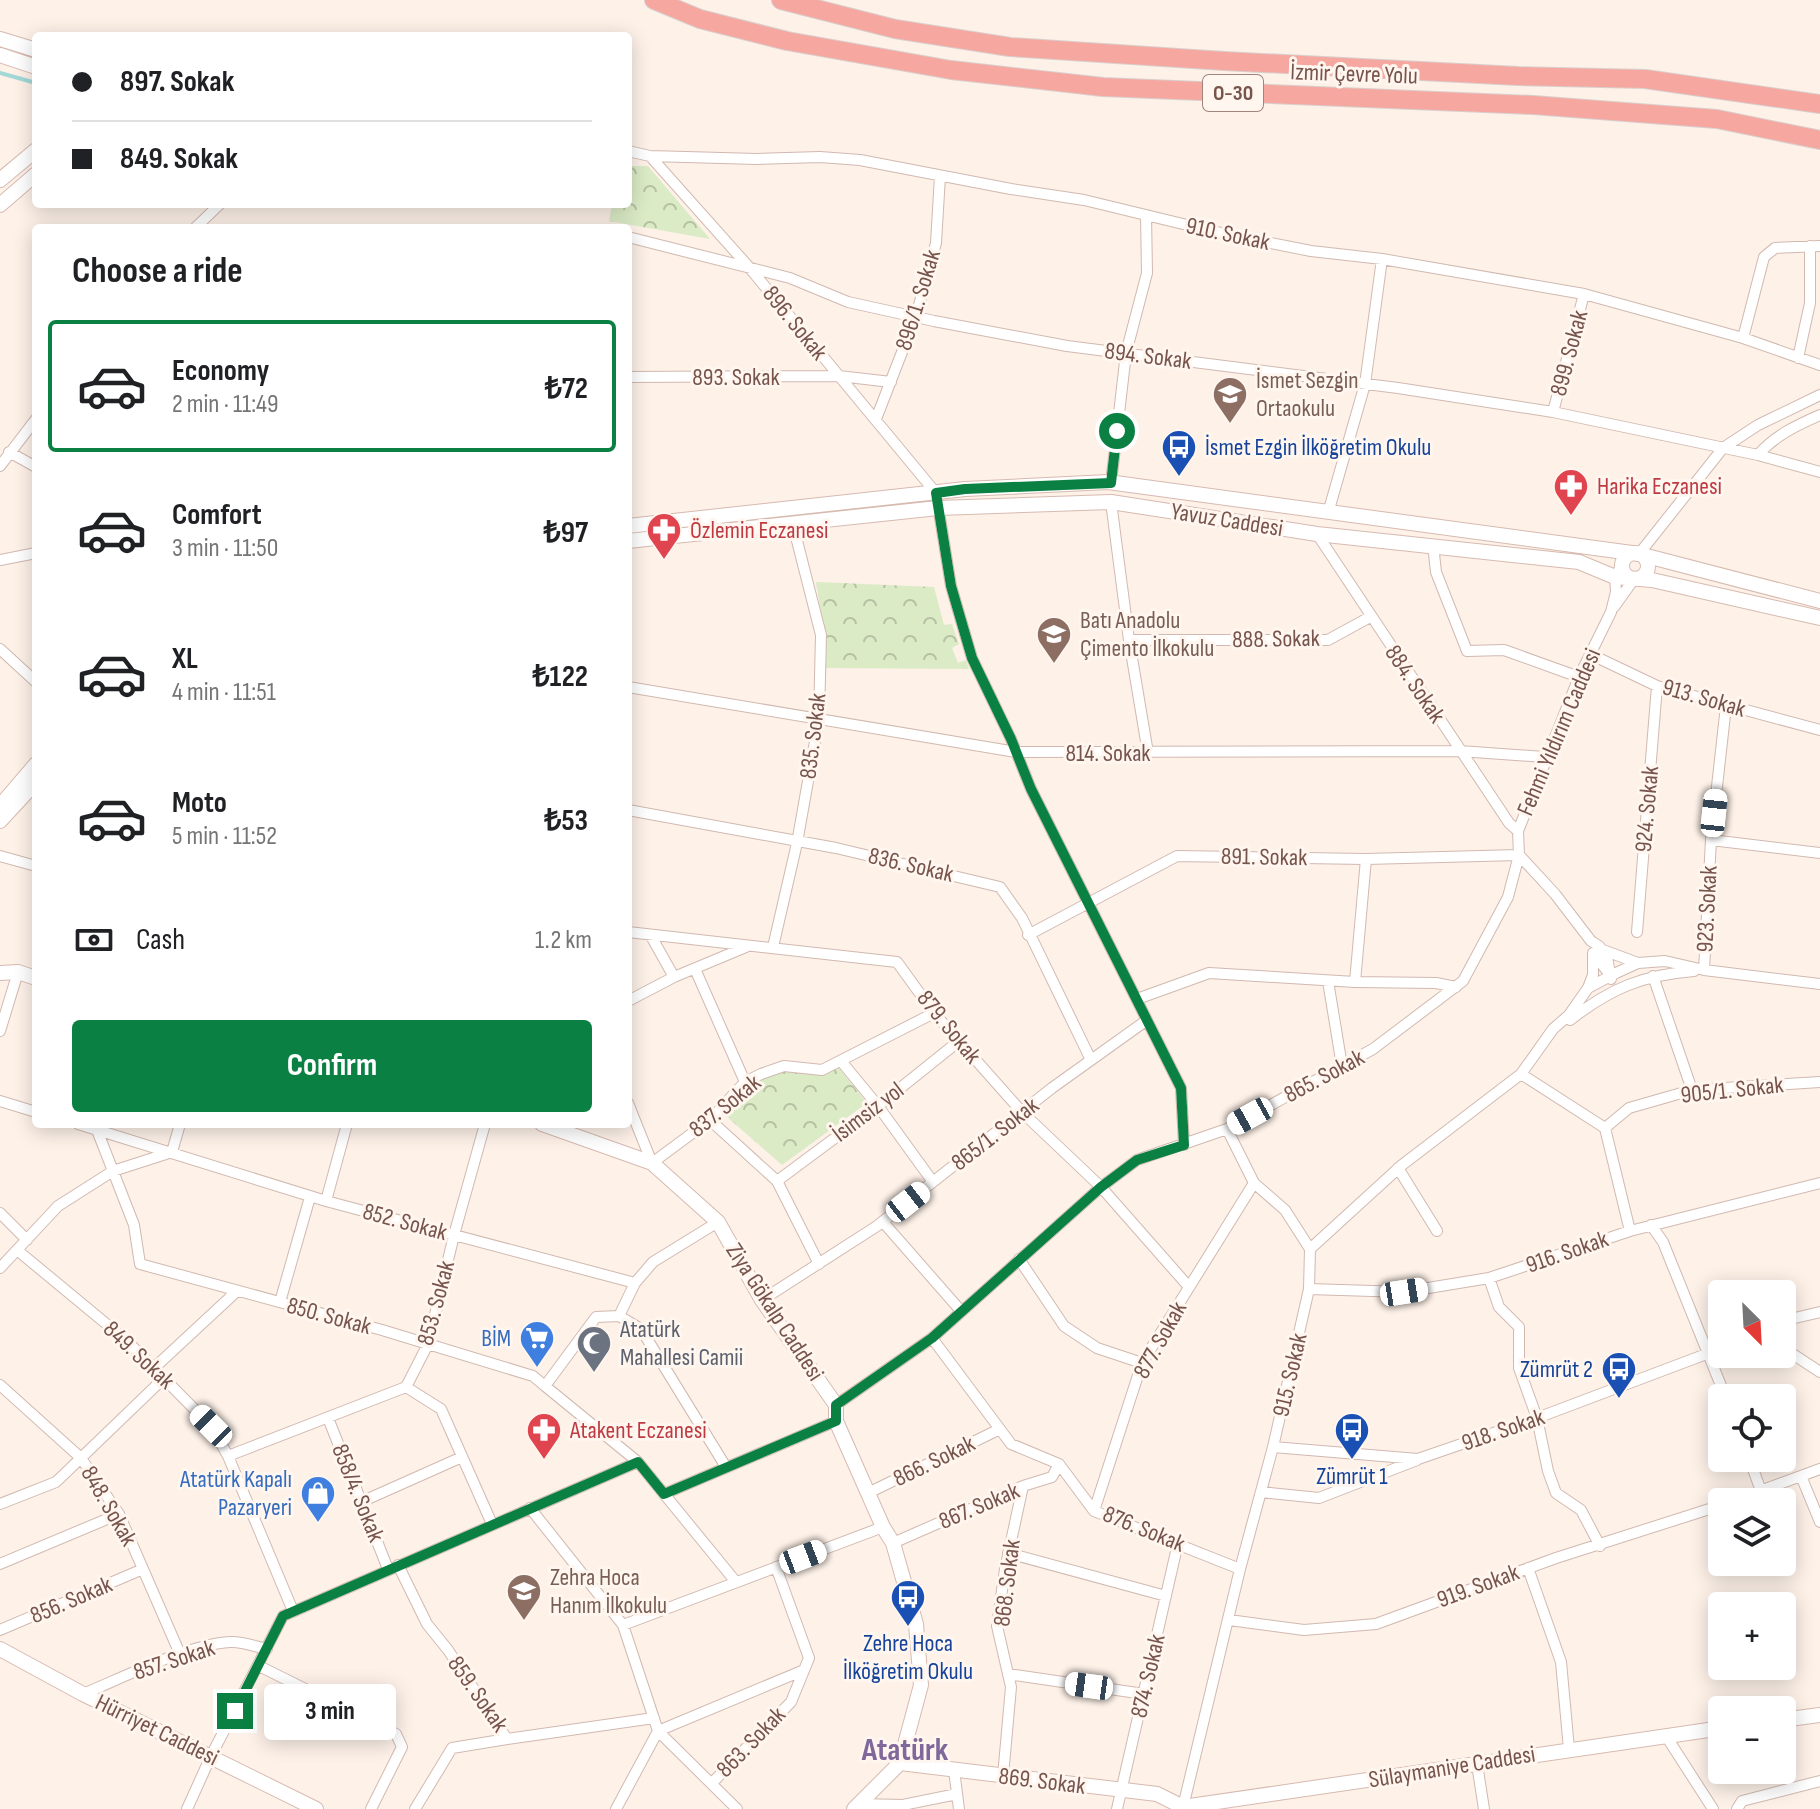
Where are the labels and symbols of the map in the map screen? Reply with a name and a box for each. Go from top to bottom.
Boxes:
street label: İzmir Çevre Yolu [1290,57,1418,91]
road number: O-30 [1203,75,1263,111]
street label: 910. Sokak [1183,211,1273,257]
street label: 896/1. Sokak [889,246,947,354]
street label: 896. Sokak [756,280,834,366]
street label: 899. Sokak [1544,307,1594,399]
street label: 894. Sokak [1103,336,1193,376]
street label: 893. Sokak [692,363,780,392]
place label: İsmet Sezgin Ortaokulu [1256,366,1358,423]
school or university icon: İsmet Sezgin Ortaokulu [1211,375,1249,425]
route start [1099,413,1135,449]
bus stop icon: İsmet Ezgin İlköğretim Okulu [1160,428,1198,478]
place label: İsmet Ezgin İlköğretim Okulu [1205,433,1431,462]
pharmacy icon: Harika Eczanesi [1552,467,1590,517]
place label: Harika Eczanesi [1597,472,1722,501]
street label: Yavuz Caddesi [1169,497,1285,543]
pharmacy icon: Özlemin Eczanesi [645,511,683,561]
place label: Özlemin Eczanesi [690,516,829,545]
place label: Batı Anadolu Çimento İlkokulu [1080,606,1214,663]
school or university icon: Batı Anadolu Çimento İlkokulu [1035,615,1073,665]
street label: 888. Sokak [1232,624,1320,654]
street label: 884. Sokak [1378,640,1452,728]
street label: Fehmi Yıldırım Caddesi [1511,644,1607,820]
street label: 913. Sokak [1659,672,1749,724]
street label: 835. Sokak [793,691,833,781]
street label: 814. Sokak [1065,739,1151,768]
street label: 924. Sokak [1629,765,1665,853]
car [1700,788,1728,838]
street label: 836. Sokak [866,841,956,889]
street label: 891. Sokak [1221,842,1307,872]
street label: 923. Sokak [1690,865,1724,953]
street label: 879. Sokak [911,984,987,1070]
street label: 865. Sokak [1279,1043,1369,1109]
street label: 837. Sokak [683,1068,767,1144]
street label: 905/1. Sokak [1679,1070,1785,1110]
street label: İsimsiz yol [826,1076,910,1148]
street label: 865/1. Sokak [946,1091,1044,1177]
car [1223,1094,1277,1138]
car [882,1178,934,1226]
street label: 852. Sokak [360,1197,450,1247]
street label: 916. Sokak [1522,1224,1612,1280]
street label: Ziya Gökalp Caddesi [720,1238,830,1386]
street label: 853. Sokak [411,1258,461,1348]
car [1378,1276,1430,1308]
north arrow [1708,1280,1796,1368]
street label: 850. Sokak [284,1291,374,1341]
street label: 877. Sokak [1127,1296,1193,1384]
street label: 849. Sokak [97,1315,181,1395]
place label: Atatürk Mahallesi Camii [619,1315,743,1372]
supermarket icon: BİM [518,1319,556,1369]
place label: BİM [481,1324,511,1353]
mosque icon: Atatürk Mahallesi Camii [575,1324,613,1374]
street label: 915. Sokak [1266,1330,1314,1420]
bus stop icon: Zümrüt 2 [1600,1350,1638,1400]
place label: Zümrüt 2 [1520,1355,1593,1384]
car [186,1401,236,1451]
street label: 918. Sokak [1458,1402,1548,1458]
pharmacy icon: Atakent Eczanesi [525,1411,563,1461]
bus stop icon: Zümrüt 1 [1333,1411,1371,1461]
place label: Atakent Eczanesi [569,1416,707,1445]
street label: 866. Sokak [888,1429,980,1493]
street label: 858/4. Sokak [325,1440,391,1546]
street label: 848. Sokak [75,1461,143,1551]
place label: Zümrüt 1 [1316,1462,1388,1491]
place label: Atatürk Kapalı Pazaryeri [179,1465,292,1522]
shop icon: Atatürk Kapalı Pazaryeri [299,1474,337,1524]
street label: 867. Sokak [934,1476,1024,1536]
street label: 876. Sokak [1099,1499,1189,1559]
car [776,1537,830,1577]
street label: 868. Sokak [987,1538,1027,1628]
street label: 919. Sokak [1433,1558,1523,1614]
place label: Zehra Hoca Hanım İlkokulu [550,1563,667,1620]
street label: 856. Sokak [26,1570,116,1630]
school or university icon: Zehra Hoca Hanım İlkokulu [505,1572,543,1622]
bus stop icon: Zehre Hoca İlköğretim Okulu [889,1578,927,1628]
place label: Zehre Hoca İlköğretim Okulu [843,1629,973,1686]
street label: 874. Sokak [1124,1631,1172,1721]
street label: 857. Sokak [130,1633,218,1687]
street label: 859. Sokak [441,1650,515,1738]
car [1064,1671,1114,1701]
callout: 3 min [263,1683,395,1739]
street label: Hürriyet Caddesi [91,1688,223,1772]
route end [217,1693,253,1729]
street label: 863. Sokak [710,1701,792,1783]
district label: Atatürk [861,1731,949,1770]
street label: Sülaymaniye Caddesi [1367,1740,1537,1794]
street label: 869. Sokak [997,1761,1087,1801]

